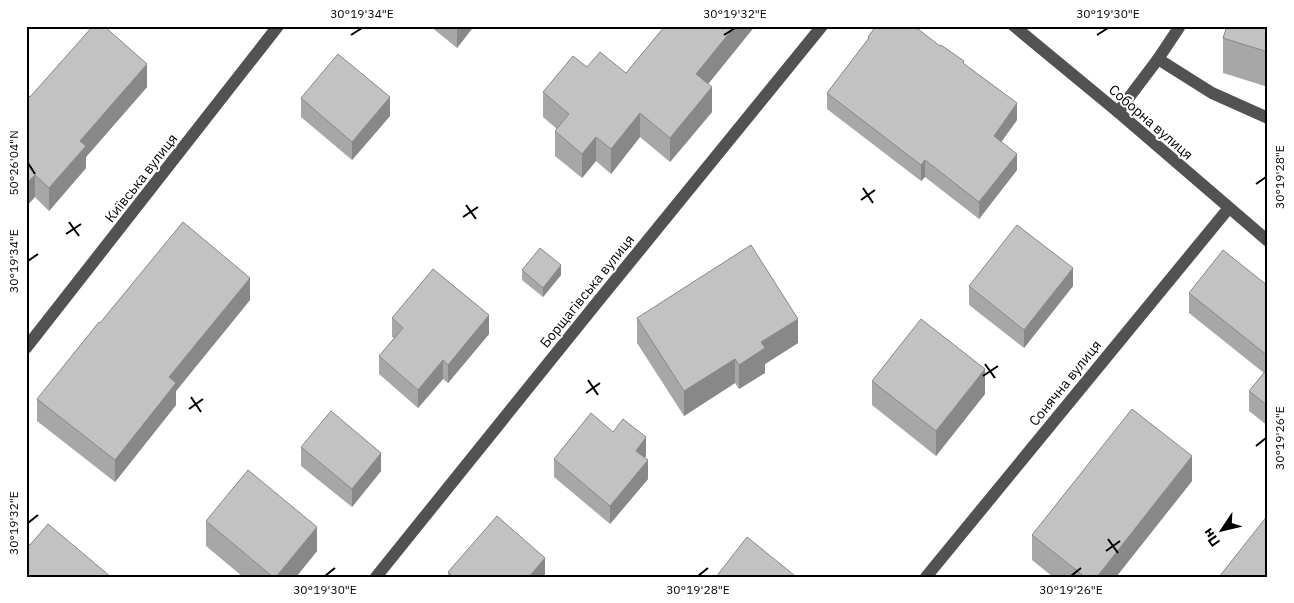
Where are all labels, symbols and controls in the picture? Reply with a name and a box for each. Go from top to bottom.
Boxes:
text: 30°19'34"E [330,6,394,21]
text: 30°19'32"E [703,6,767,21]
text: 30°19'30"E [1076,6,1140,21]
street label: Соборна вулиця [1105,80,1197,164]
text: 50°26'04"N [6,130,21,196]
street label: Київська вулиця [101,130,181,226]
text: 30°19'28"E [1272,145,1287,209]
text: 30°19'34"E [6,229,21,293]
street label: Борщагівська вулиця [536,231,638,351]
street label: Сонячна вулиця [1025,336,1105,430]
text: 30°19'26"E [1272,406,1287,470]
text: 30°19'32"E [6,491,21,555]
north arrow [1196,506,1246,556]
text: Пн [1199,525,1224,550]
text: 30°19'30"E [293,582,357,597]
text: 30°19'28"E [666,582,730,597]
text: 30°19'26"E [1039,582,1103,597]

